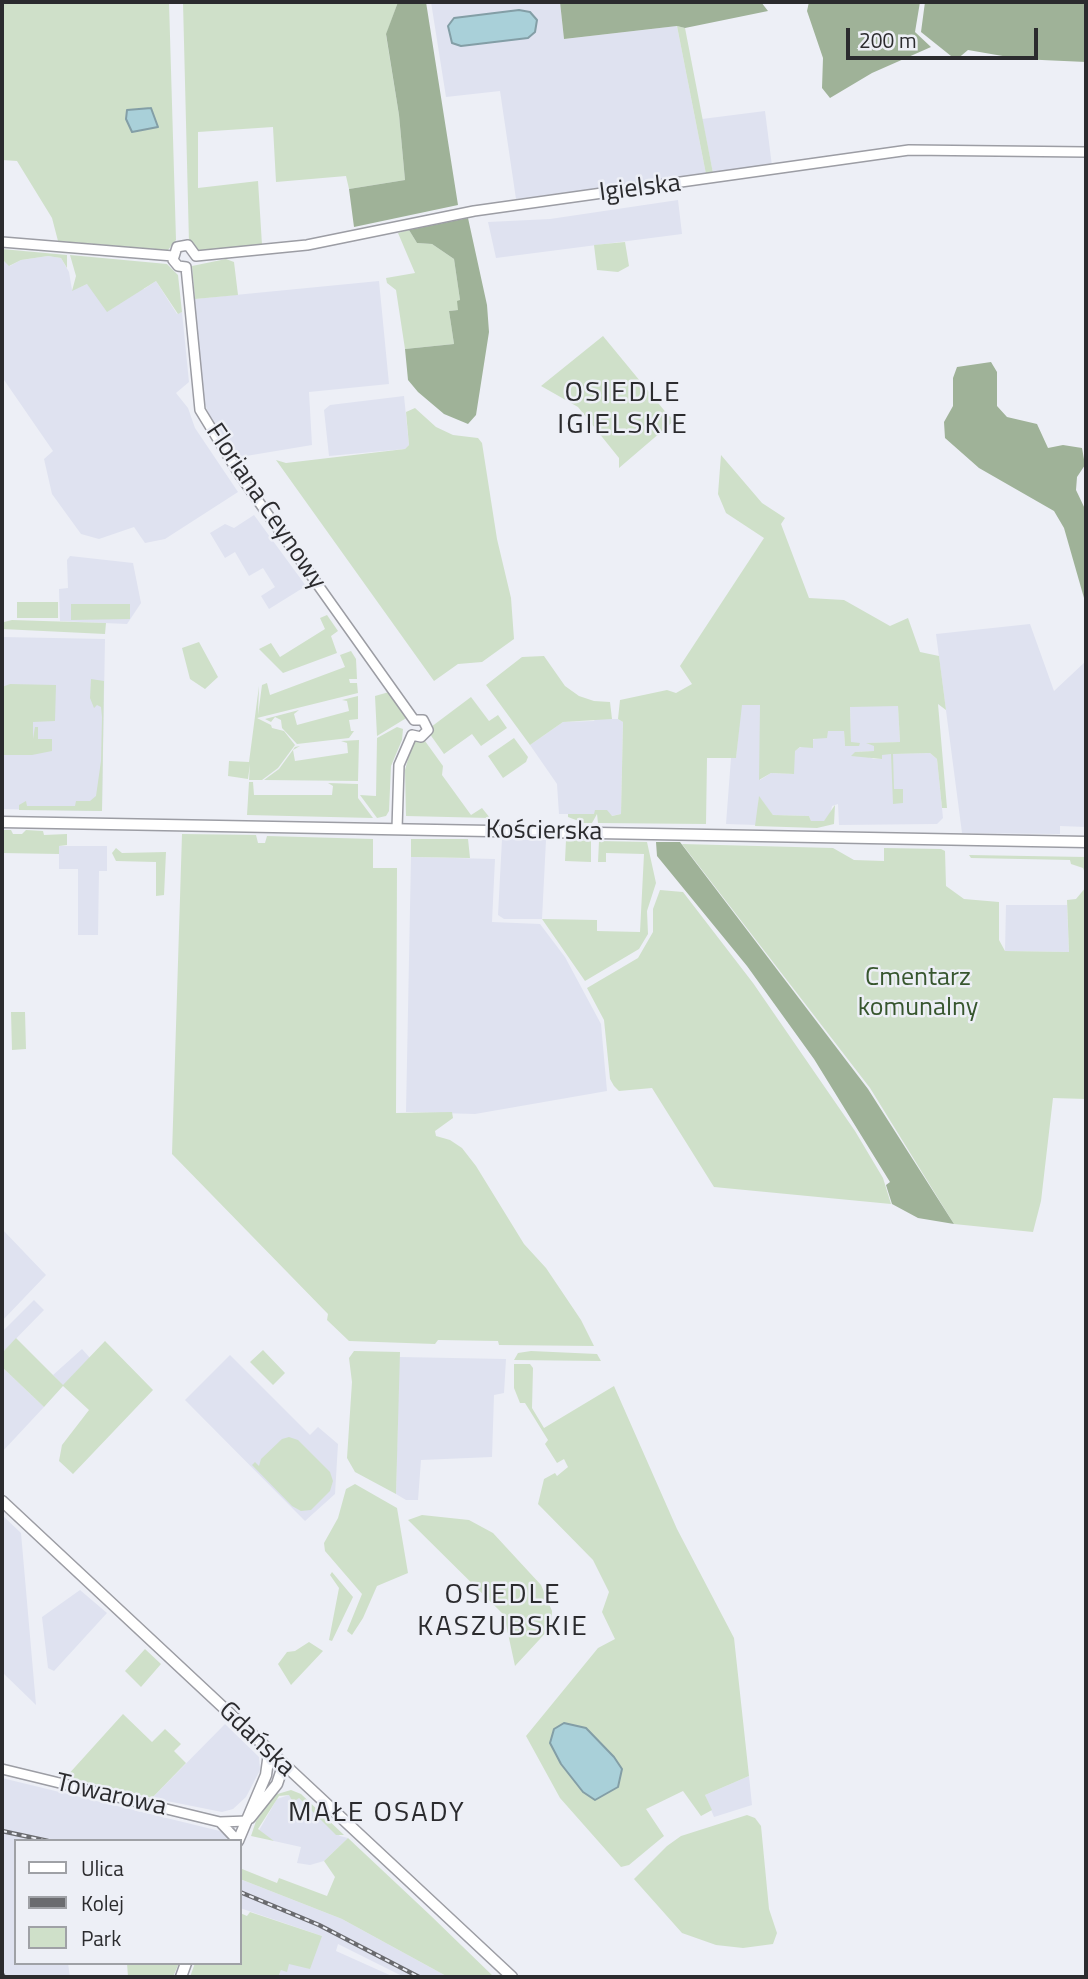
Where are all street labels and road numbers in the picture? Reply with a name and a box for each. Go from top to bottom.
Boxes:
street label: Igielska [597,169,683,209]
street label: Floriana Ceynowy [198,418,332,596]
street label: Kościerska [485,815,603,849]
street label: Gdańska [211,1696,301,1784]
street label: Towarowa [53,1768,169,1824]

